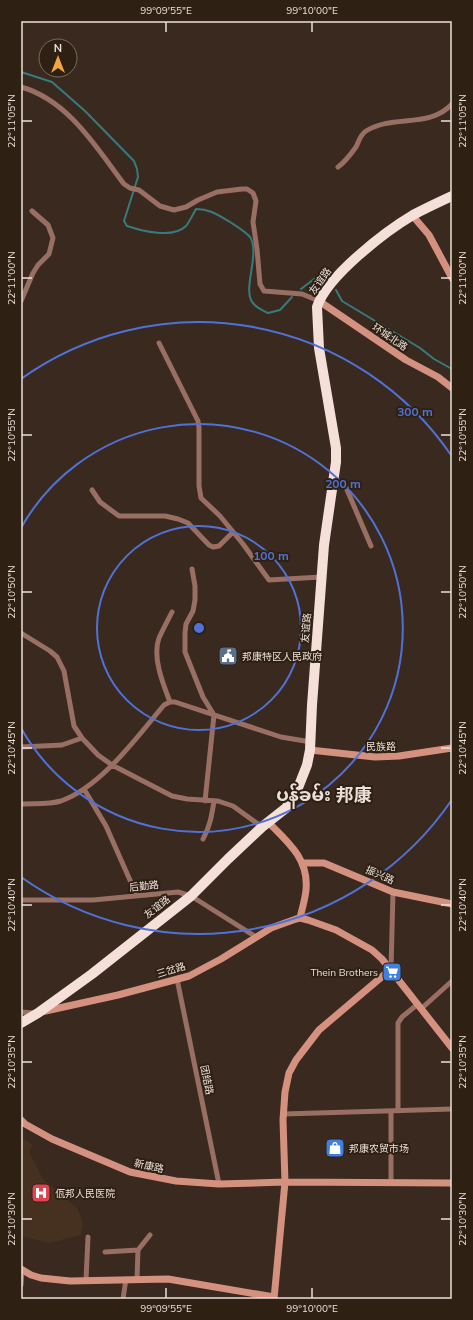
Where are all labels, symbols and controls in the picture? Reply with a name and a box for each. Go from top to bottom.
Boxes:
text: 99°09'55"E [140,4,192,17]
text: 99°10'00"E [286,4,338,17]
north arrow [38,38,78,78]
text: N [54,41,62,55]
text: 22°11'05"N [5,94,18,148]
text: 22°11'05"N [456,94,469,148]
text: 22°11'00"N [5,251,18,305]
text: 22°11'00"N [456,251,469,305]
street label: 友谊路 [306,265,334,297]
street label: 环城北路 [370,320,410,354]
text: 300 m [397,404,433,419]
text: 22°10'55"N [5,408,18,462]
text: 22°10'55"N [456,408,469,462]
text: 200 m [325,476,361,491]
text: 100 m [253,548,289,563]
text: 22°10'50"N [5,565,18,619]
text: 22°10'50"N [456,565,469,619]
street label: 友谊路 [298,612,314,644]
centre of rings [192,621,206,635]
public building icon: 邦康特区人民政府 [217,645,239,667]
place label: 邦康特区人民政府 [242,650,322,663]
text: 22°10'45"N [5,721,18,775]
text: 22°10'45"N [456,721,469,775]
street label: 民族路 [366,740,396,753]
district label: ပန်ခမ်း 邦康 [276,783,372,809]
street label: 振兴路 [364,863,396,887]
text: 22°10'40"N [5,878,18,932]
street label: 后勤路 [128,878,160,894]
text: 22°10'40"N [456,878,469,932]
street label: 友谊路 [141,893,173,921]
street label: 三岔路 [155,959,187,981]
supermarket icon: Thein Brothers [381,961,403,983]
place label: Thein Brothers [310,966,378,979]
text: 22°10'35"N [5,1035,18,1089]
text: 22°10'35"N [456,1035,469,1089]
street label: 团结路 [198,1064,216,1096]
shop icon: 邦康农贸市场 [324,1137,346,1159]
place label: 邦康农贸市场 [349,1142,409,1155]
street label: 新康路 [133,1157,165,1175]
hospital icon: 佤邦人民医院 [30,1182,52,1204]
place label: 佤邦人民医院 [55,1187,115,1200]
text: 22°10'30"N [5,1192,18,1246]
text: 22°10'30"N [456,1192,469,1246]
text: 99°09'55"E [140,1302,192,1315]
text: 99°10'00"E [286,1302,338,1315]

